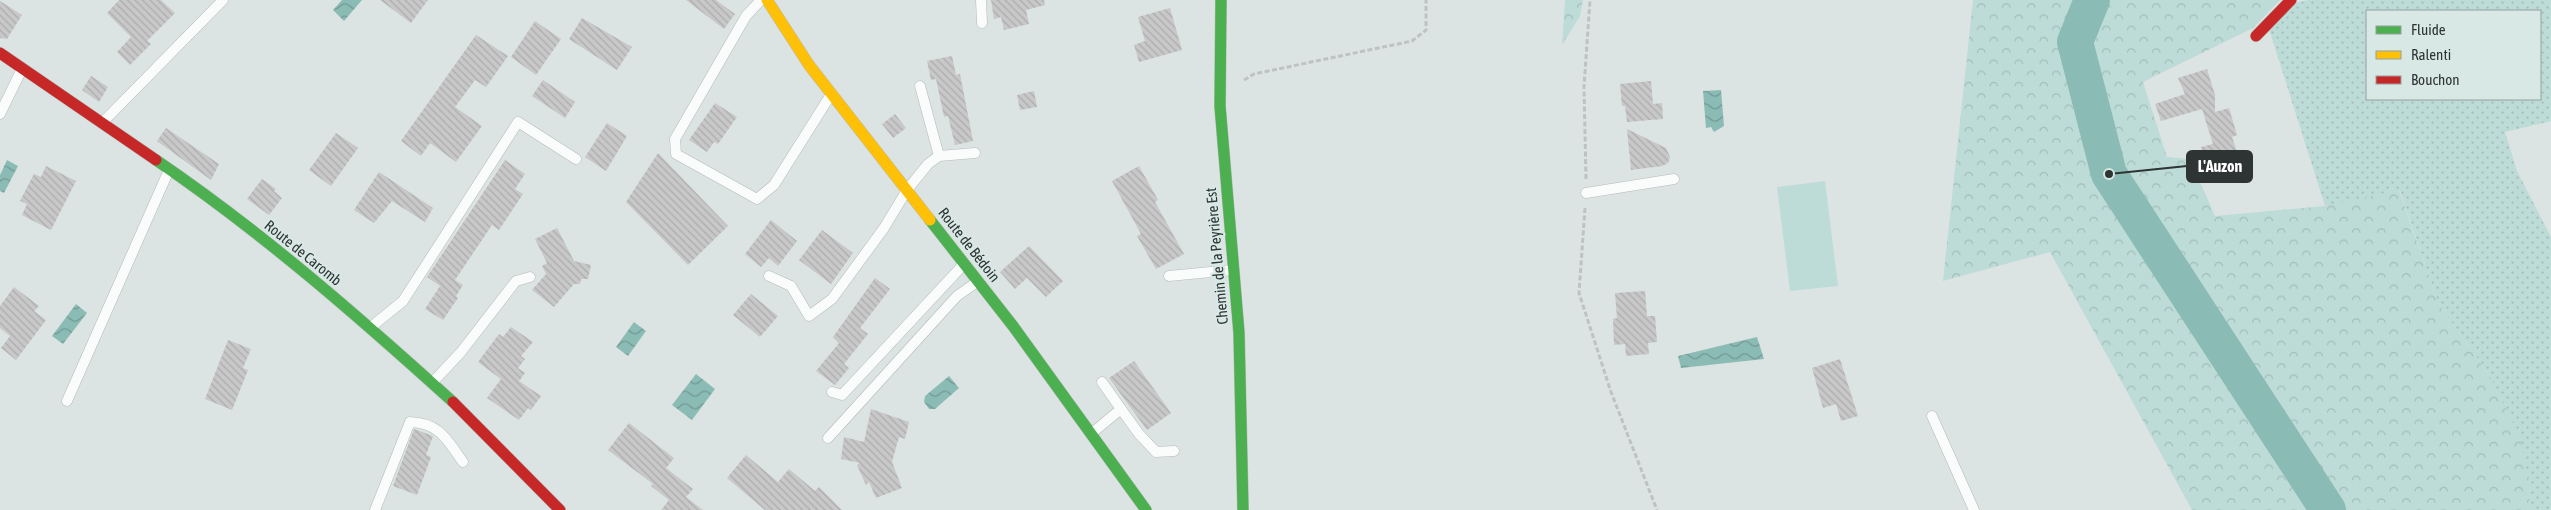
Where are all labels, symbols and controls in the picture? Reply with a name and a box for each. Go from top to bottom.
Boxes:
legend [2366,10,2541,100]
text: Fluide [2411,21,2446,38]
text: Ralenti [2411,46,2451,63]
text: Bouchon [2411,71,2460,88]
callout: L'Auzon [2187,151,2252,182]
text: L'Auzon [2198,157,2242,175]
street label: Chemin de la Peyrière Est [1202,187,1231,325]
street label: Route de Bédoin [935,204,1004,285]
street label: Route de Caromb [261,216,345,289]

